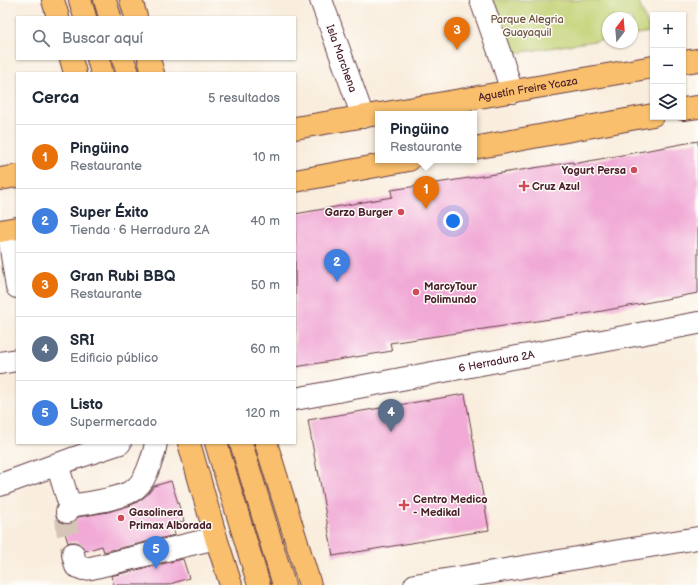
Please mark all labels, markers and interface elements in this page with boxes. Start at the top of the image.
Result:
north arrow [602,12,638,48]
map controls [650,12,686,120]
button: + [650,12,686,48]
park label: Parque Alegria Guayaquil [490,13,564,39]
search box [16,16,296,60]
pin: 3 [444,17,470,50]
street label: Isla Marchena [324,23,360,94]
icon: search [30,27,52,49]
text: Buscar aquí [62,29,143,48]
button: − [650,48,686,84]
street label: Agustín Freire Ycaza [477,74,579,103]
button: layers [650,84,686,120]
text: Cerca [32,88,79,108]
text: 5 resultados [208,90,280,106]
popup [375,111,477,163]
text: Pingüino [390,120,449,139]
text: Pingüino [70,139,129,158]
text: Restaurante [390,139,462,155]
text: 1 [42,149,48,165]
text: 10 m [253,149,280,165]
text: Restaurante [70,158,142,174]
place label: Yogurt Persa [562,164,626,177]
marker: Yogurt Persa [629,165,639,175]
pin: 1 [413,176,439,209]
place label: Cruz Azul [532,180,580,193]
marker: Cruz Azul [519,181,529,191]
text: Super Éxito [70,203,148,222]
place label: Garzo Burger [325,206,394,219]
marker: Garzo Burger [396,207,406,217]
your location [443,211,463,231]
text: 2 [41,213,49,229]
text: 40 m [250,213,280,229]
text: Tienda · 6 Herradura 2A [70,222,209,238]
pin: 2 [324,249,350,282]
text: Gran Rubi BBQ [70,267,175,286]
text: 3 [41,277,49,293]
text: 50 m [251,277,280,293]
place label: MarcyTour Polimundo [424,280,477,306]
text: Restaurante [70,286,142,302]
marker: MarcyTour Polimundo [411,287,421,297]
text: SRI [70,331,95,350]
text: 4 [41,341,49,357]
text: 60 m [250,341,280,357]
street label: 6 Herradura 2A [457,347,536,375]
text: Edificio público [70,350,158,366]
text: Listo [70,395,103,414]
pin: 4 [378,399,404,432]
text: 5 [41,405,49,421]
text: 120 m [245,405,280,421]
text: Supermercado [70,414,157,430]
place label: Centro Medico - Medikal [413,493,488,519]
marker: Centro Medico - Medikal [398,499,410,511]
place label: Gasolinera Primax Alborada [129,506,212,532]
marker: Gasolinera Primax Alborada [116,513,126,523]
pin: 5 [143,536,169,569]

